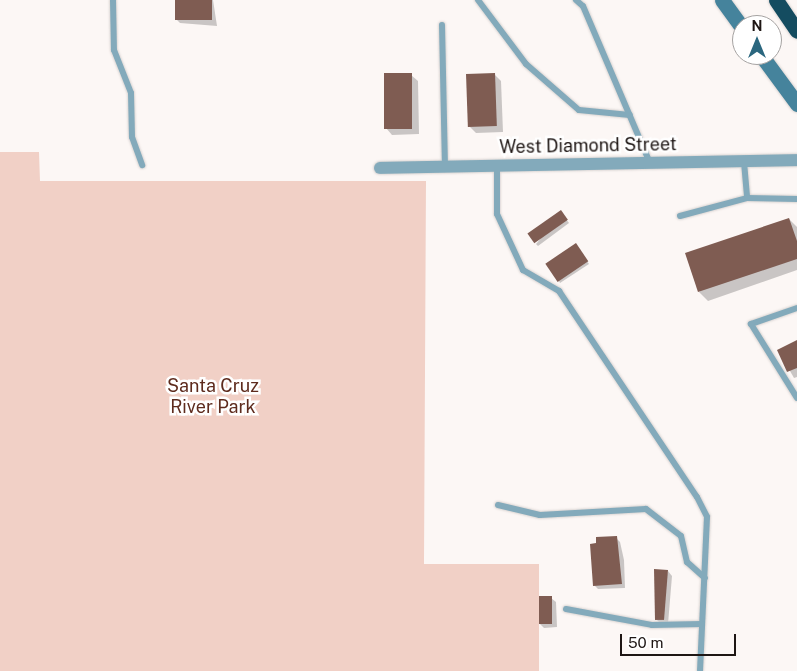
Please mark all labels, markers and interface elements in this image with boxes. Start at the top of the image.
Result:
north arrow [732,15,782,65]
text: N [752,18,762,34]
street label: West Diamond Street [499,134,677,158]
park label: Santa Cruz River Park [167,376,259,418]
scale bar [622,624,738,656]
text: 50 m [628,634,663,651]

